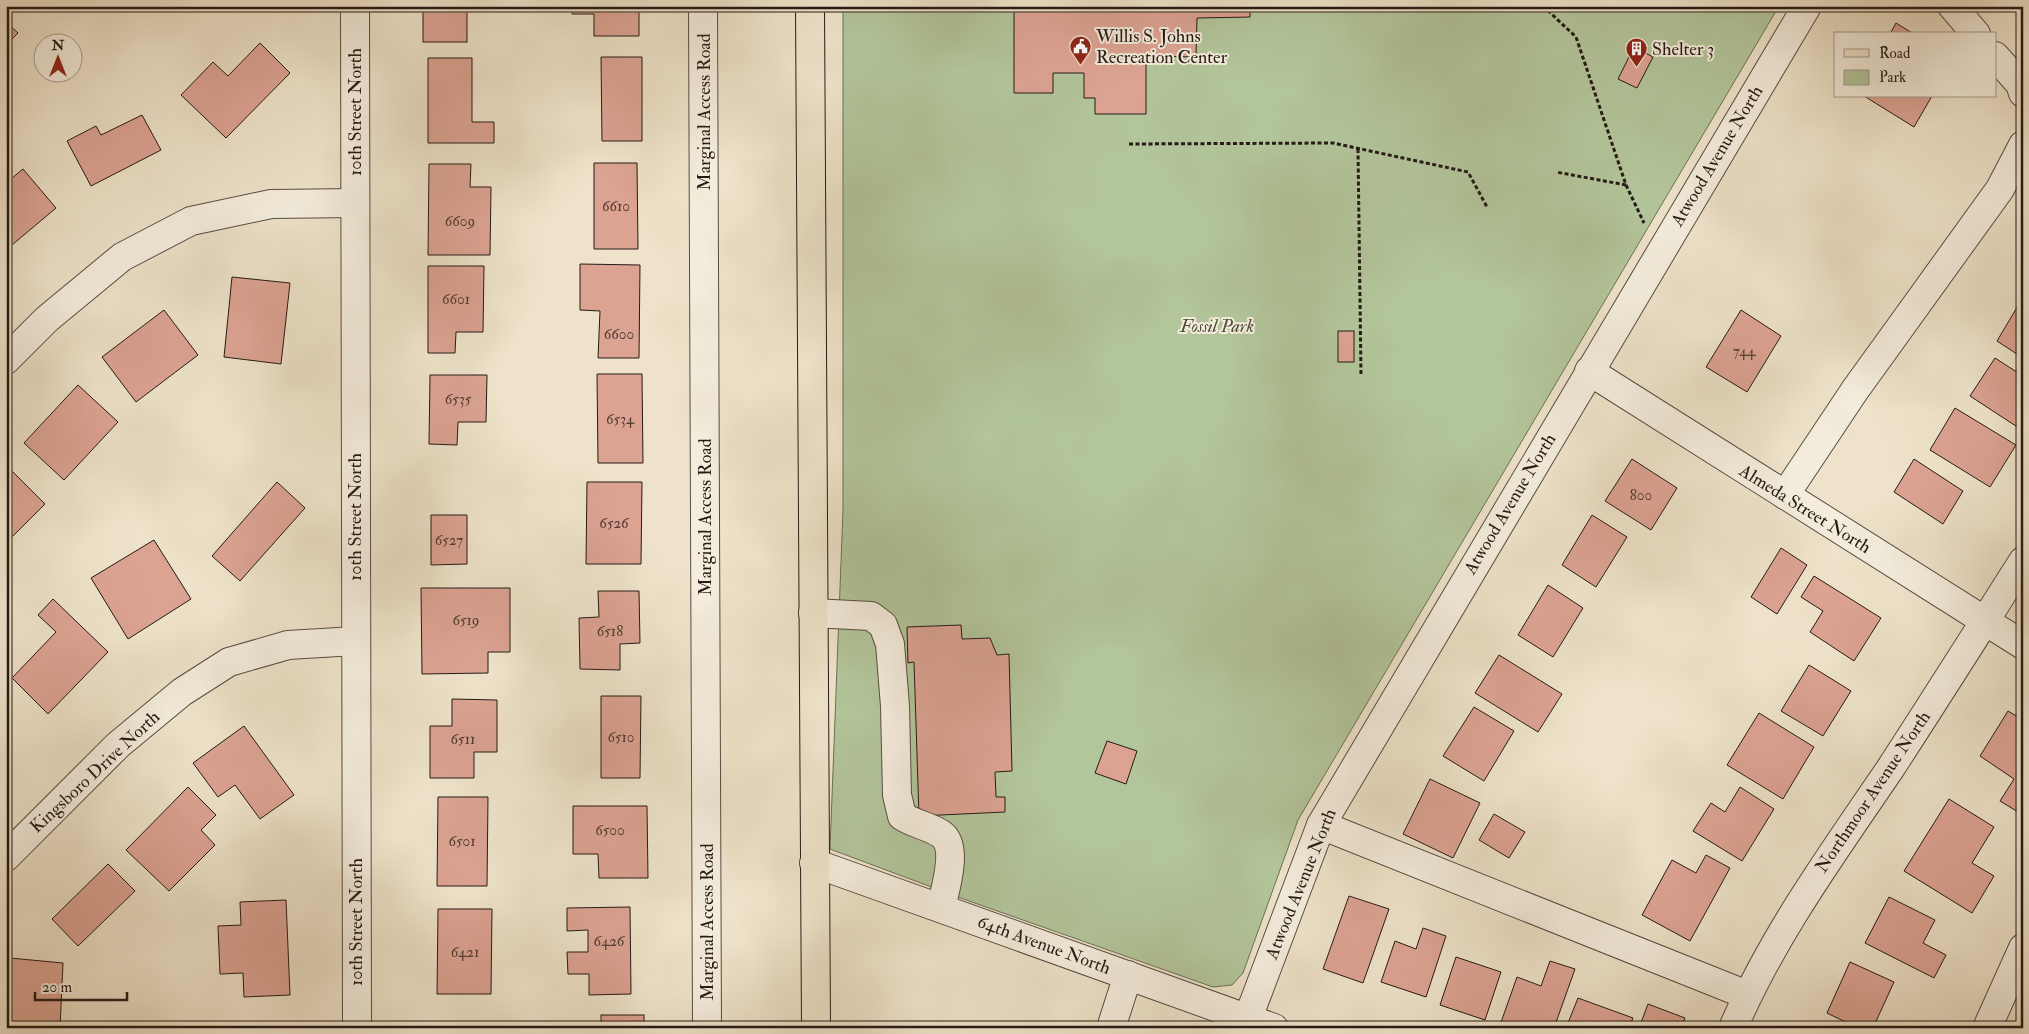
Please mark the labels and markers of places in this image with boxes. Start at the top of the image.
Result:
place label: Willis S. Johns Recreation Center [1095,25,1228,69]
public building icon: Willis S. Johns Recreation Center [1068,34,1092,65]
building icon: Shelter 3 [1624,37,1648,68]
place label: Shelter 3 [1652,38,1714,61]

